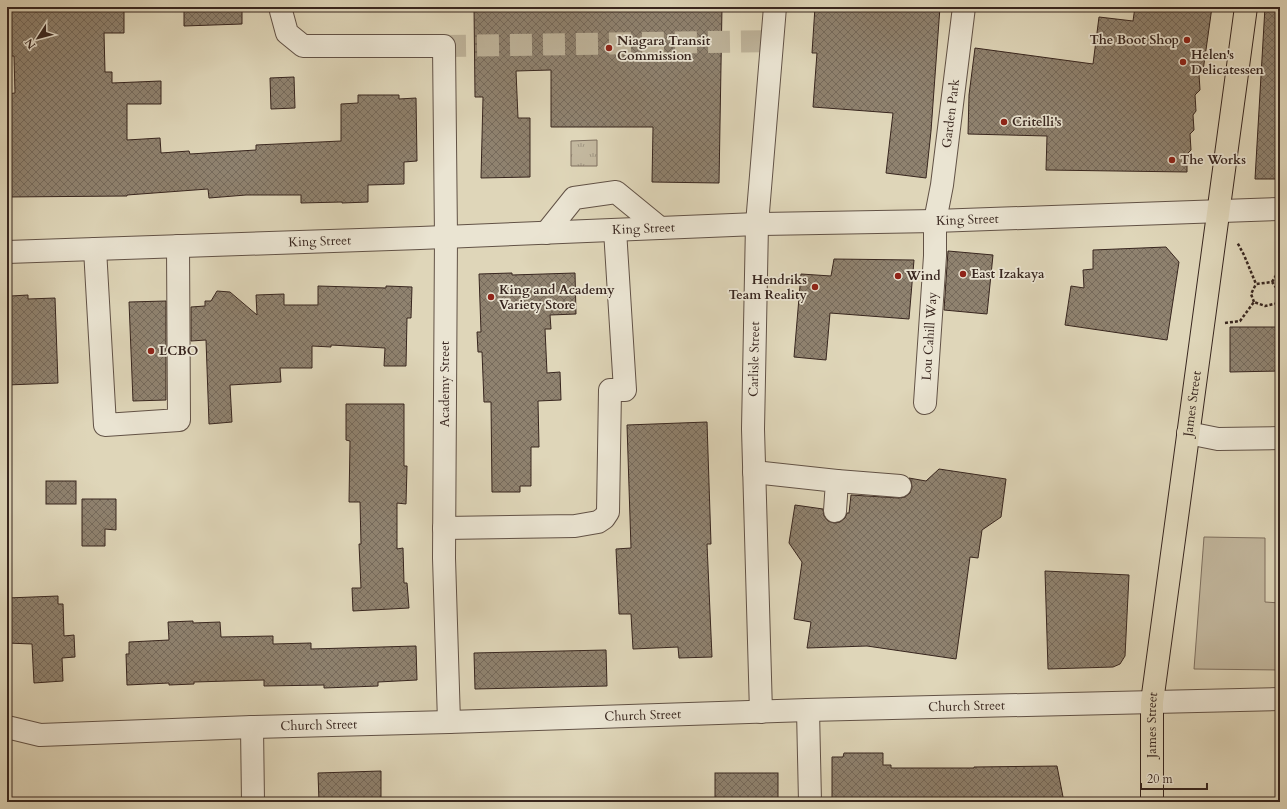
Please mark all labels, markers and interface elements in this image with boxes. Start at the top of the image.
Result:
north arrow [18,18,58,58]
place label: The Boot Shop [1089,31,1179,49]
place label: Niagara Transit Commission [617,32,711,65]
text: N [21,35,39,52]
marker: The Boot Shop [1182,35,1192,45]
marker: Niagara Transit Commission [604,43,614,53]
place label: Helen's Delicatessen [1191,46,1265,79]
marker: Helen's Delicatessen [1178,57,1188,67]
street label: Garden Park [938,78,964,149]
place label: Critelli's [1012,113,1062,131]
marker: Critelli's [999,117,1009,127]
place label: The Works [1180,151,1246,169]
marker: The Works [1167,155,1177,165]
street label: King Street [936,210,999,230]
street label: King Street [612,218,675,239]
street label: King Street [288,231,352,251]
place label: East Izakaya [971,265,1045,283]
place label: Wind [905,267,941,285]
marker: East Izakaya [958,269,968,279]
place label: Hendriks Team Reality [728,271,808,304]
marker: Wind [893,271,903,281]
place label: King and Academy Variety Store [499,281,615,314]
marker: Hendriks Team Reality [810,282,820,292]
street label: Lou Cahill Way [918,291,942,381]
marker: King and Academy Variety Store [486,292,496,302]
street label: Carlisle Street [745,321,764,397]
street label: Academy Street [436,341,454,427]
place label: LCBO [159,342,198,360]
marker: LCBO [146,346,156,356]
street label: James Street [1179,370,1206,440]
street label: James Street [1143,691,1162,760]
street label: Church Street [928,696,1005,716]
street label: Church Street [604,705,681,726]
street label: Church Street [280,715,358,735]
scale bar [1141,765,1207,791]
text: 20 m [1147,771,1174,787]

